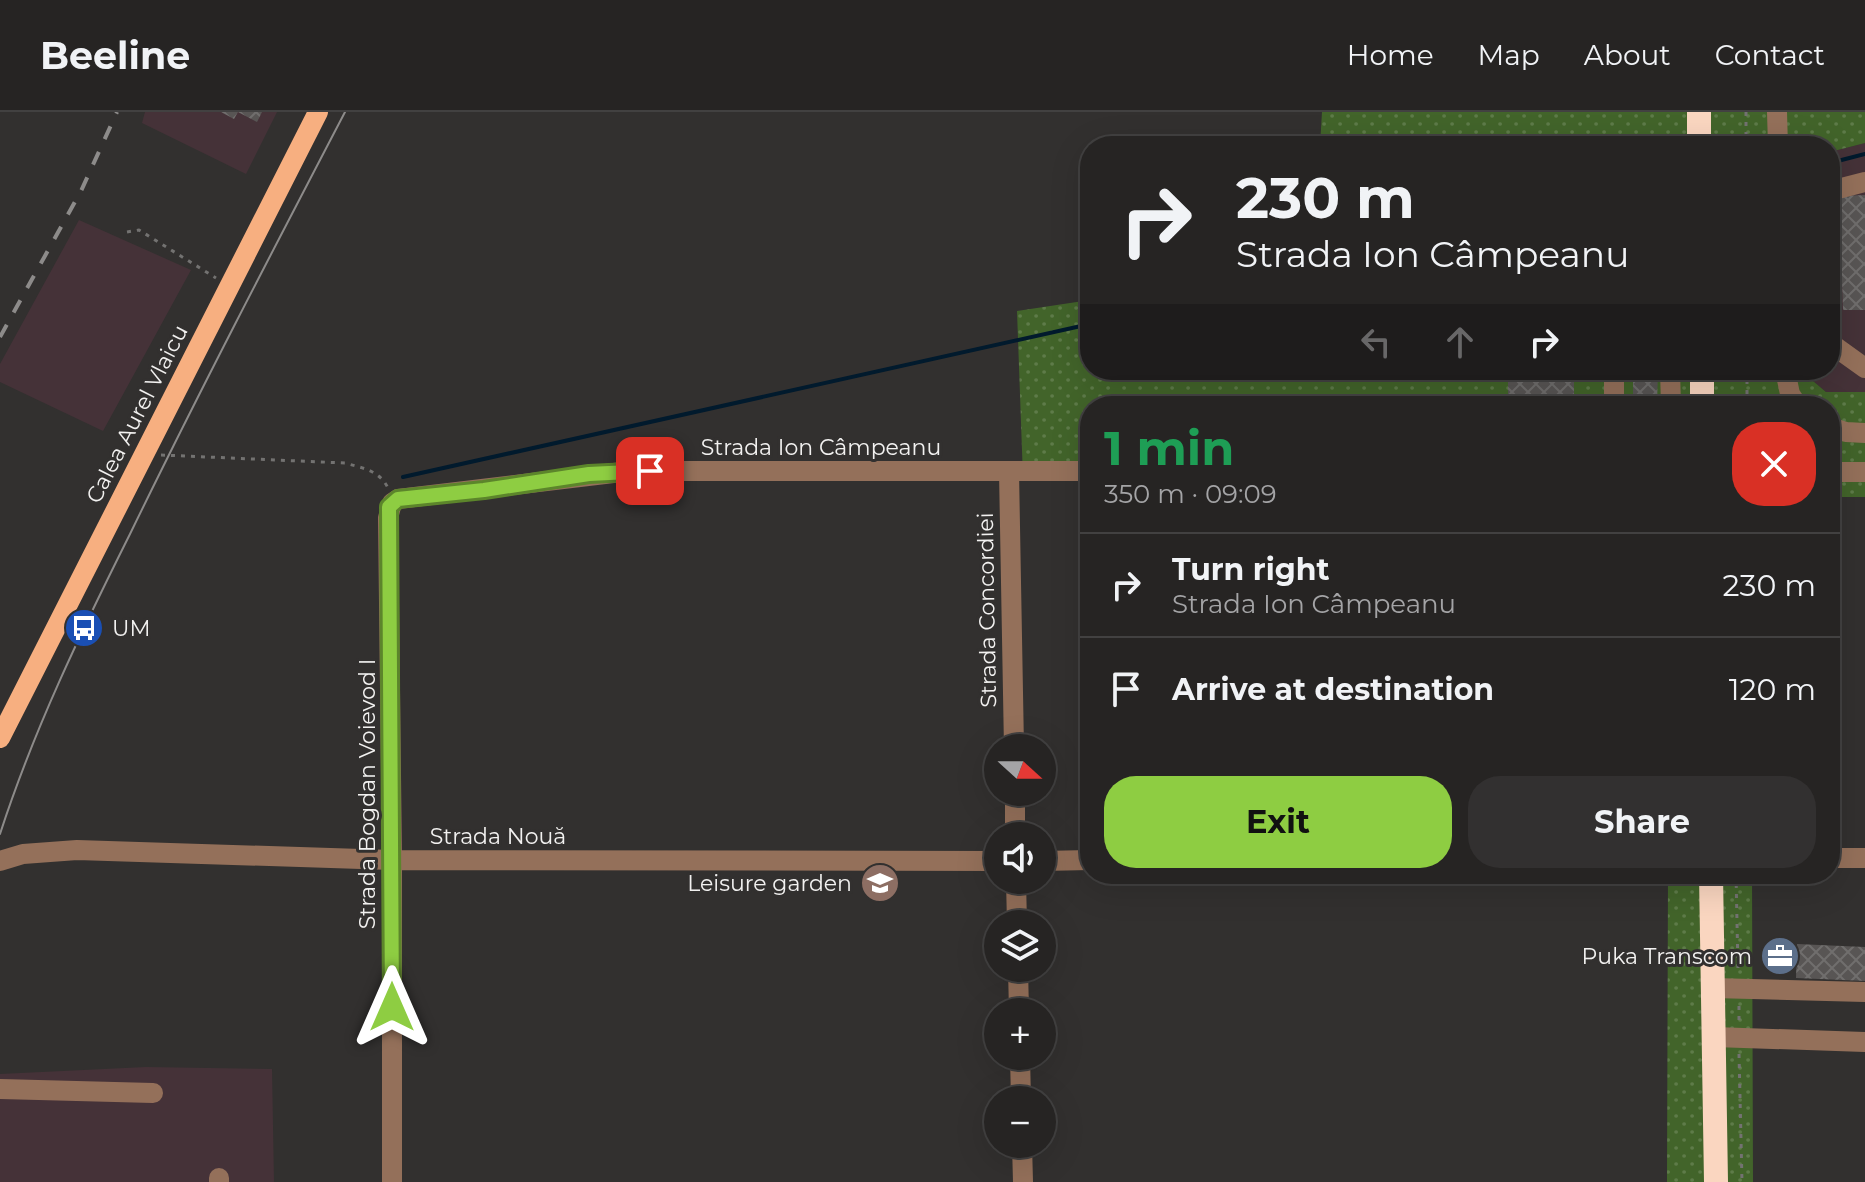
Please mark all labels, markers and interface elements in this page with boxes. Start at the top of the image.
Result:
text: Beeline [40,32,190,79]
text: Home [1347,38,1434,72]
text: Map [1478,38,1540,72]
text: About [1584,38,1671,72]
text: Contact [1715,38,1825,72]
text: 230 m [1236,164,1415,232]
icon: right [1104,168,1208,272]
text: Strada Ion Câmpeanu [1236,232,1629,276]
street label: Calea Aurel Vlaicu [80,320,194,508]
icon: left [1354,320,1398,364]
icon: ahead [1438,320,1482,364]
icon: right [1522,320,1566,364]
text: 1 min [1104,419,1234,477]
button: close [1732,422,1816,506]
street label: Strada Ion Câmpeanu [701,434,941,461]
pin [616,437,684,505]
icon: arrive [628,449,672,493]
text: 350 m · 09:09 [1104,478,1277,510]
street label: Strada Concordiei [972,512,1002,708]
text: Turn right [1172,551,1329,588]
icon: right [1104,563,1148,607]
text: 230 m [1722,567,1816,604]
text: Strada Ion Câmpeanu [1172,588,1456,620]
bus stop icon: UM [63,607,105,649]
place label: UM [112,615,150,642]
street label: Strada Bogdan Voievod I [354,659,381,929]
icon: arrive [1104,667,1148,711]
text: Arrive at destination [1172,671,1494,708]
text: 120 m [1729,671,1816,708]
north arrow [984,734,1056,806]
map controls [984,734,1056,1158]
button: Exit [1104,776,1452,868]
button: Share [1468,776,1816,868]
button: sound [984,822,1056,894]
street label: Strada Nouă [430,823,566,850]
school or university icon: Leisure garden [859,862,901,904]
place label: Leisure garden [687,870,852,897]
button: layers [984,910,1056,982]
office icon: Puka Transcom [1759,935,1801,977]
place label: Puka Transcom [1582,943,1752,970]
position arrow [350,965,434,1049]
button: + [984,998,1056,1070]
button: − [984,1086,1056,1158]

